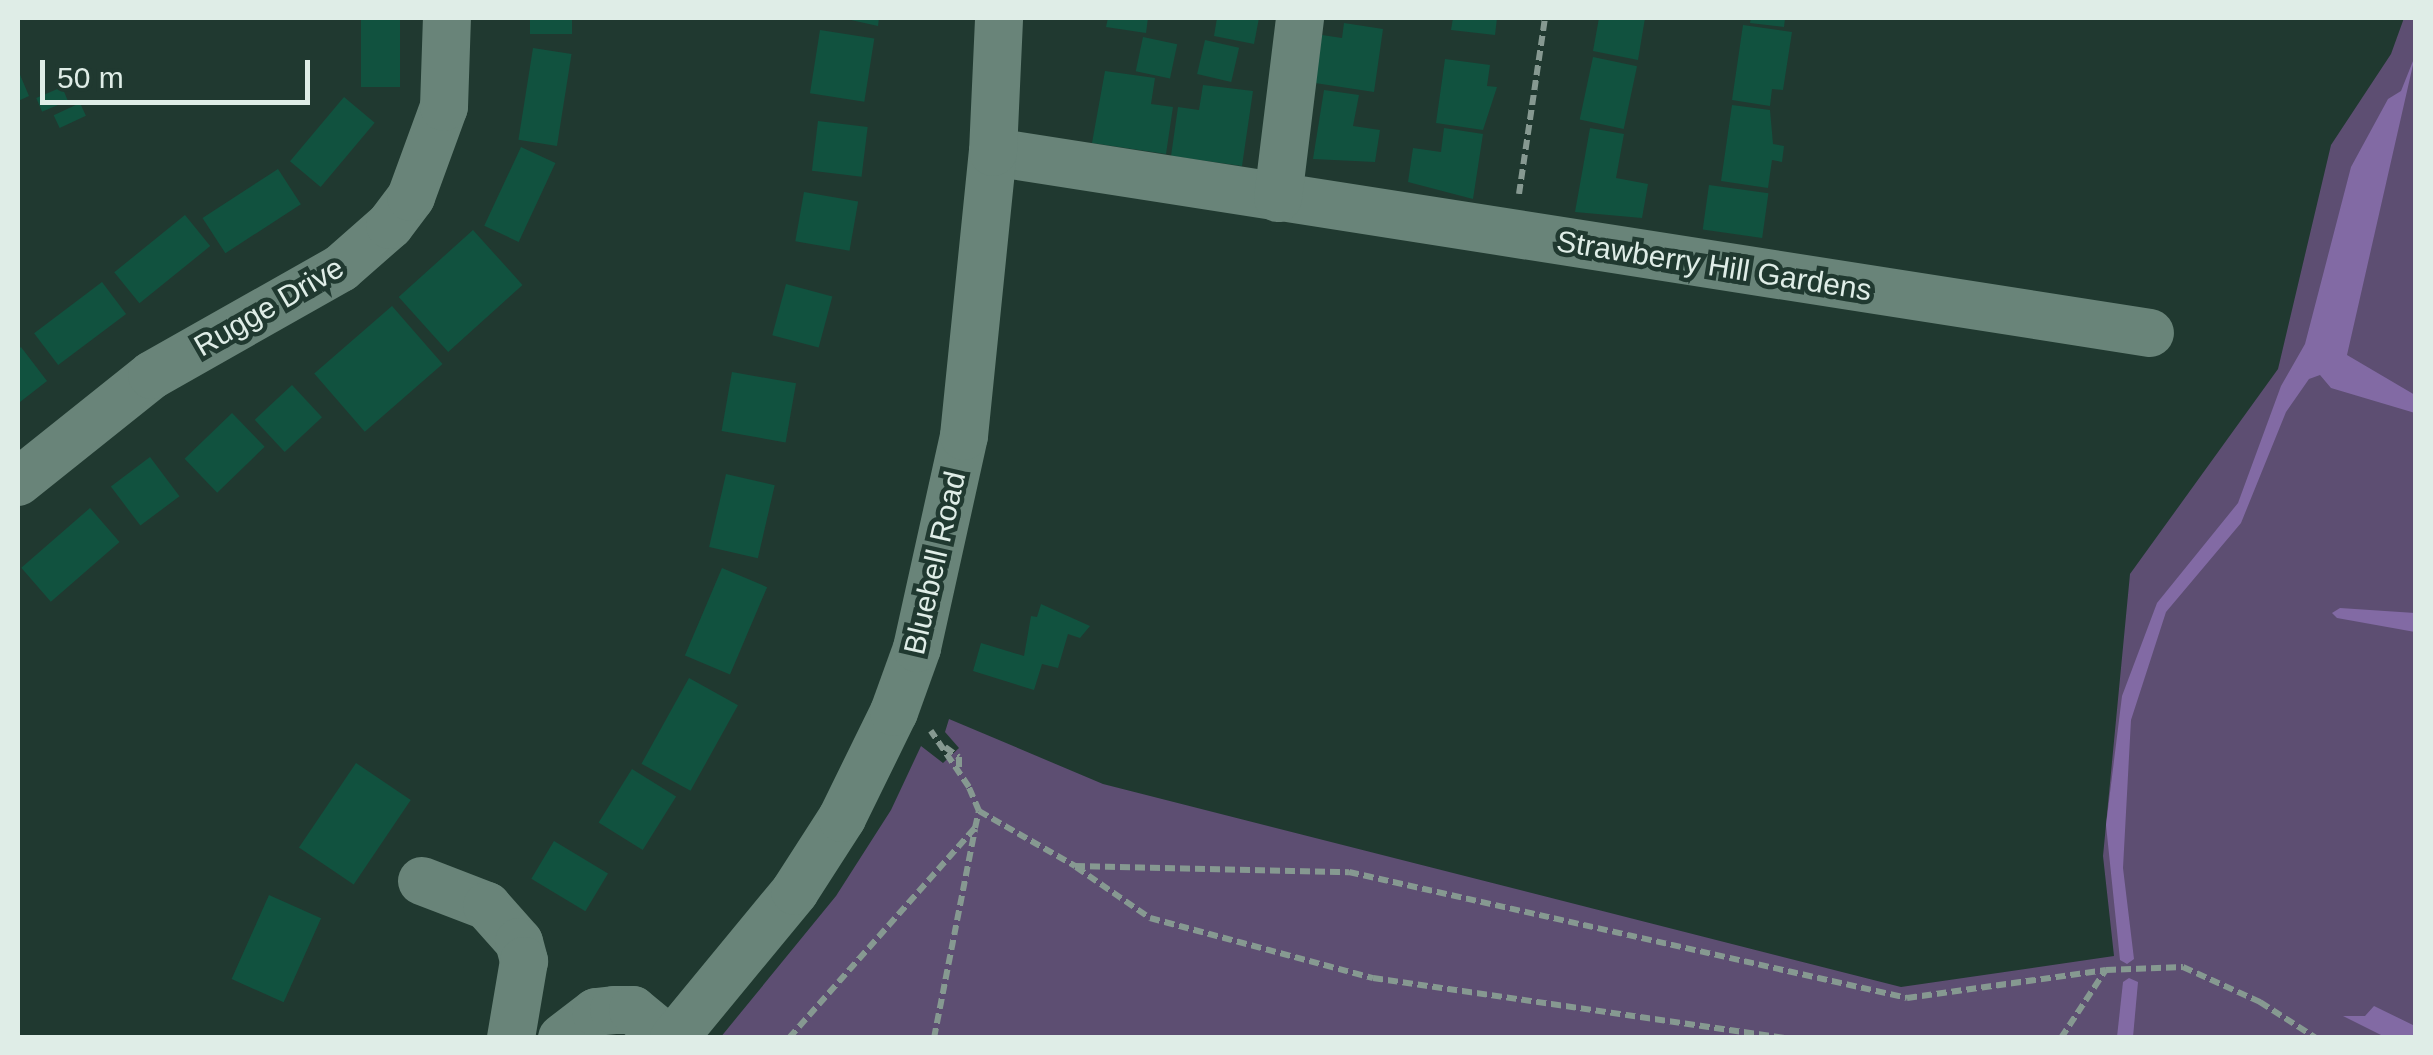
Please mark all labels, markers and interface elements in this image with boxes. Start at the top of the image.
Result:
scale bar [45,40,315,102]
text: 50 m [57,61,124,94]
street label: Strawberry Hill Gardens [1554,223,1874,309]
street label: Rugge Drive [188,250,350,364]
street label: Bluebell Road [896,468,974,658]

